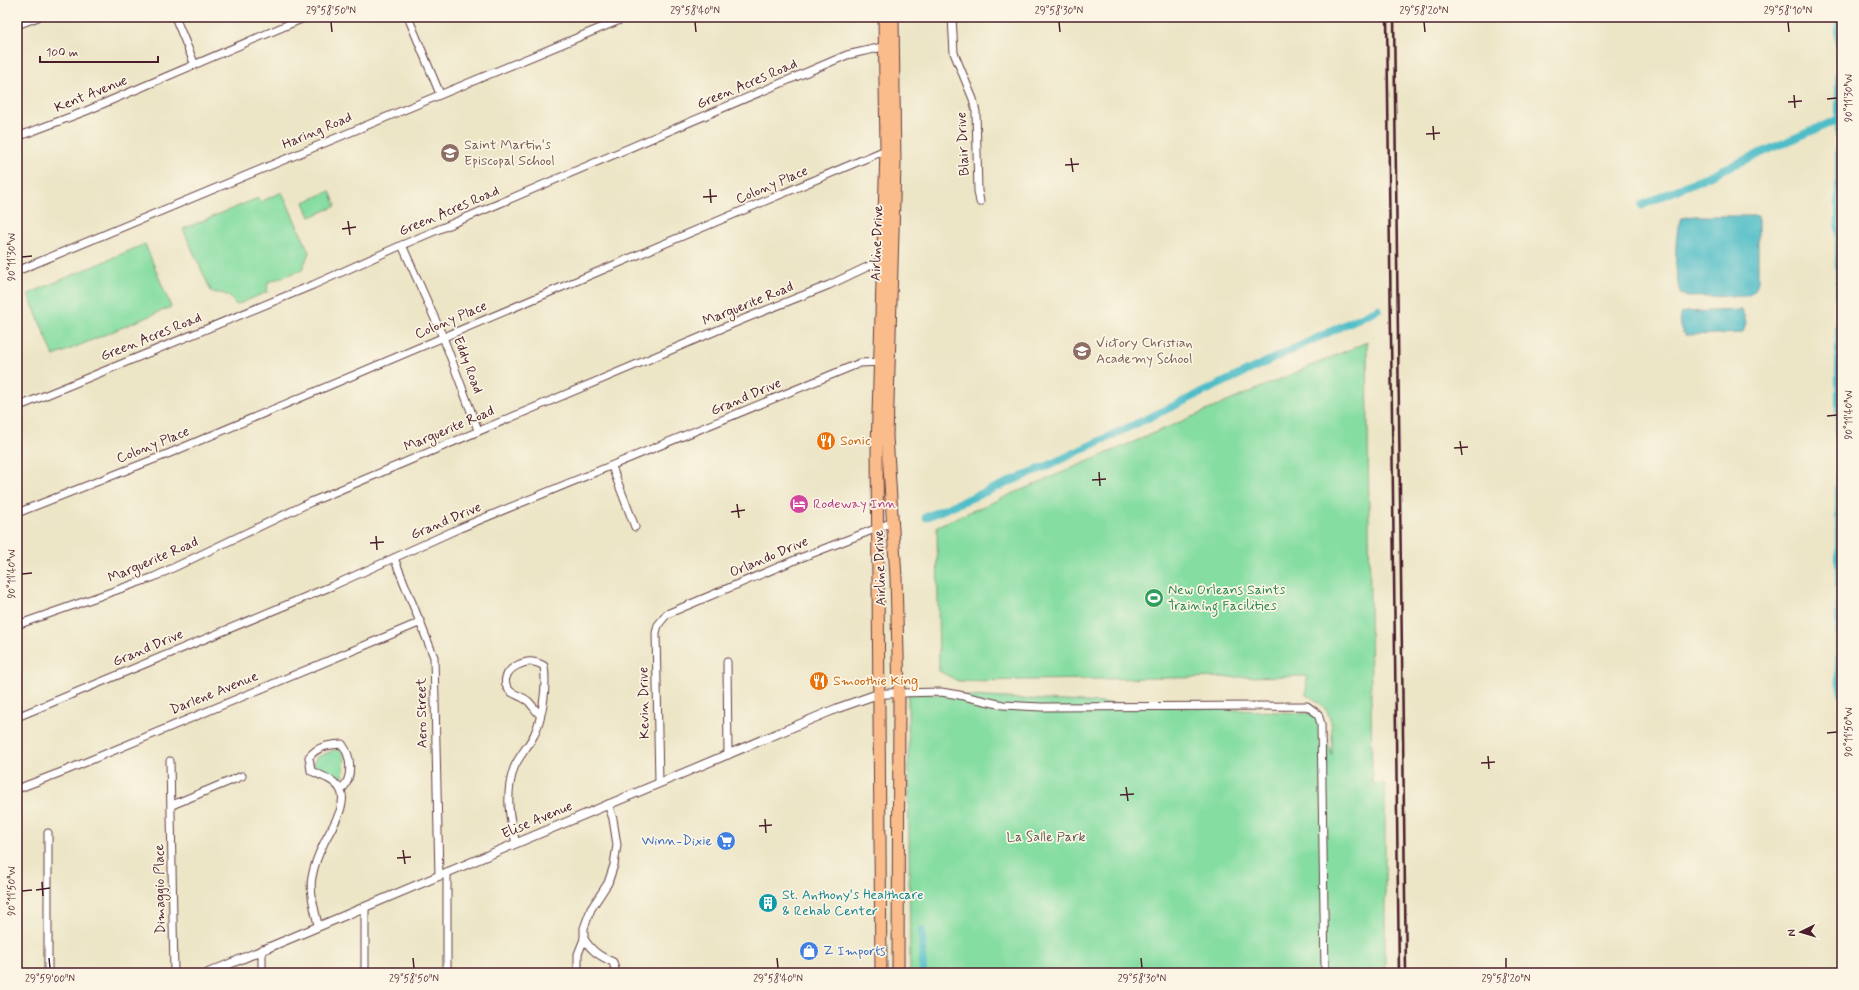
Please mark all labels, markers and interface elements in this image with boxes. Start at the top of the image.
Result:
text: 29°58'50"N [306,4,356,18]
text: 29°58'40"N [670,4,720,18]
text: 29°58'30"N [1035,4,1084,18]
text: 29°58'20"N [1400,4,1449,18]
text: 29°58'10"N [1764,4,1812,18]
scale bar [40,38,158,64]
text: 100 m [46,45,78,61]
street label: Green Acres Road [694,55,800,113]
street label: Kent Avenue [52,71,130,117]
text: 90°11'30"W [1842,74,1856,122]
street label: Haring Road [279,108,355,154]
street label: Blair Drive [952,111,974,177]
place label: Saint Martin's Episcopal School [464,136,555,170]
school or university icon: Saint Martin's Episcopal School [439,142,461,164]
street label: Colony Place [733,162,811,208]
street label: Green Acres Road [396,182,502,240]
street label: Airline Drive [867,204,887,281]
text: 90°11'30"W [5,233,19,281]
street label: Marguerite Road [700,278,796,331]
street label: Colony Place [412,297,490,343]
street label: Green Acres Road [98,309,204,365]
street label: Eddy Road [449,334,487,396]
place label: Victory Christian Academy School [1096,334,1193,368]
school or university icon: Victory Christian Academy School [1071,340,1093,362]
street label: Grand Drive [708,374,784,420]
text: 90°11'40"W [1842,390,1856,440]
street label: Marguerite Road [401,402,497,457]
street label: Colony Place [114,422,192,468]
restaurant icon: Sonic [815,430,837,452]
place label: Sonic [840,432,871,450]
hotel icon: Rodeway Inn [788,493,810,515]
place label: Rodeway Inn [813,495,896,513]
street label: Grand Drive [408,498,484,544]
street label: Airline Drive [870,529,890,606]
street label: Orlando Drive [727,532,811,582]
street label: Marguerite Road [105,533,201,588]
text: 90°11'40"W [5,549,19,599]
place label: New Orleans Saints Training Facilities [1168,581,1285,617]
sports icon: New Orleans Saints Training Facilities [1143,587,1165,609]
street label: Grand Drive [110,625,186,671]
street label: Darlene Avenue [167,667,261,719]
street label: Kevin Drive [634,667,654,739]
restaurant icon: Smoothie King [808,670,830,692]
place label: Smoothie King [833,672,918,691]
street label: Aero Street [412,677,432,748]
text: 90°11'50"W [1842,707,1856,757]
street label: Elise Avenue [499,797,575,843]
park label: La Salle Park [1006,828,1086,846]
supermarket icon: Winn-Dixie [715,830,737,852]
place label: Winn-Dixie [642,832,712,850]
street label: Dimaggio Place [150,843,171,934]
text: 90°11'50"W [5,866,19,916]
place label: St. Anthony's Healthcare & Rehab Center [782,886,924,920]
building icon: St. Anthony's Healthcare & Rehab Center [757,892,779,914]
north arrow [1781,912,1821,952]
text: N [1785,929,1799,937]
shop icon: Z Imports [798,940,820,962]
place label: Z Imports [823,942,886,960]
text: 29°59'00"N [25,972,75,986]
text: 29°58'50"N [389,972,439,986]
text: 29°58'40"N [753,972,803,986]
text: 29°58'30"N [1118,972,1167,986]
text: 29°58'20"N [1482,972,1531,986]

